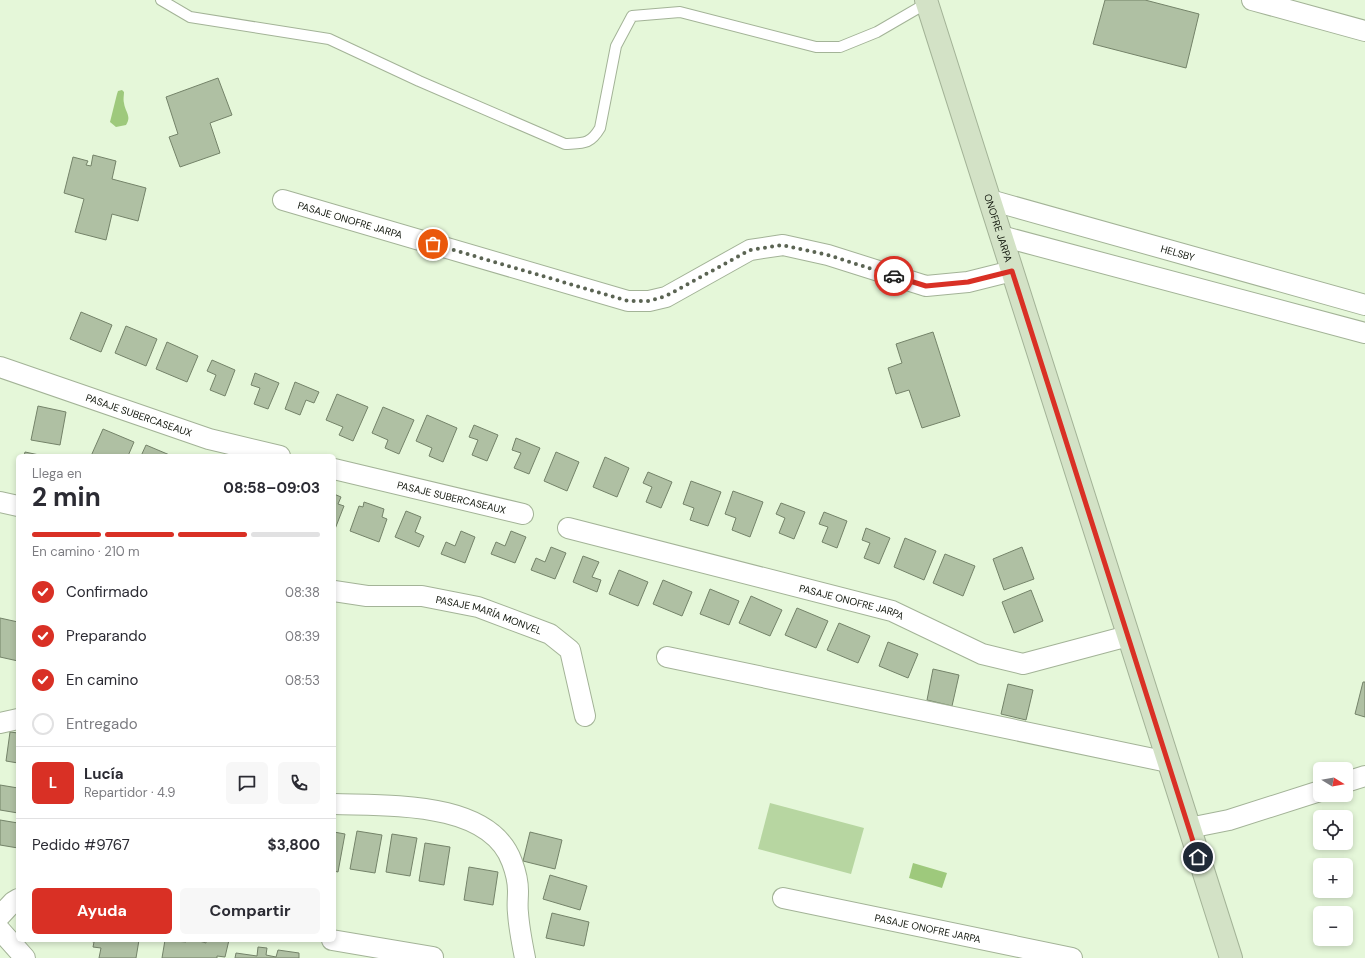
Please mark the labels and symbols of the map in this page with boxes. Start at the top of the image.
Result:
street label: ONOFRE JARPA [982,192,1016,264]
street label: PASAJE ONOFRE JARPA [296,198,404,241]
pin [416,227,450,261]
street label: HELSBY [1159,242,1196,264]
courier [874,256,914,296]
street label: PASAJE SUBERCASEAUX [84,391,194,439]
street label: PASAJE SUBERCASEAUX [396,478,507,516]
street label: PASAJE ONOFRE JARPA [798,581,907,622]
street label: PASAJE MARÍA MONVEL [435,592,544,637]
north arrow [1313,762,1353,802]
pin [1181,840,1215,874]
street label: PASAJE ONOFRE JARPA [874,911,983,946]

